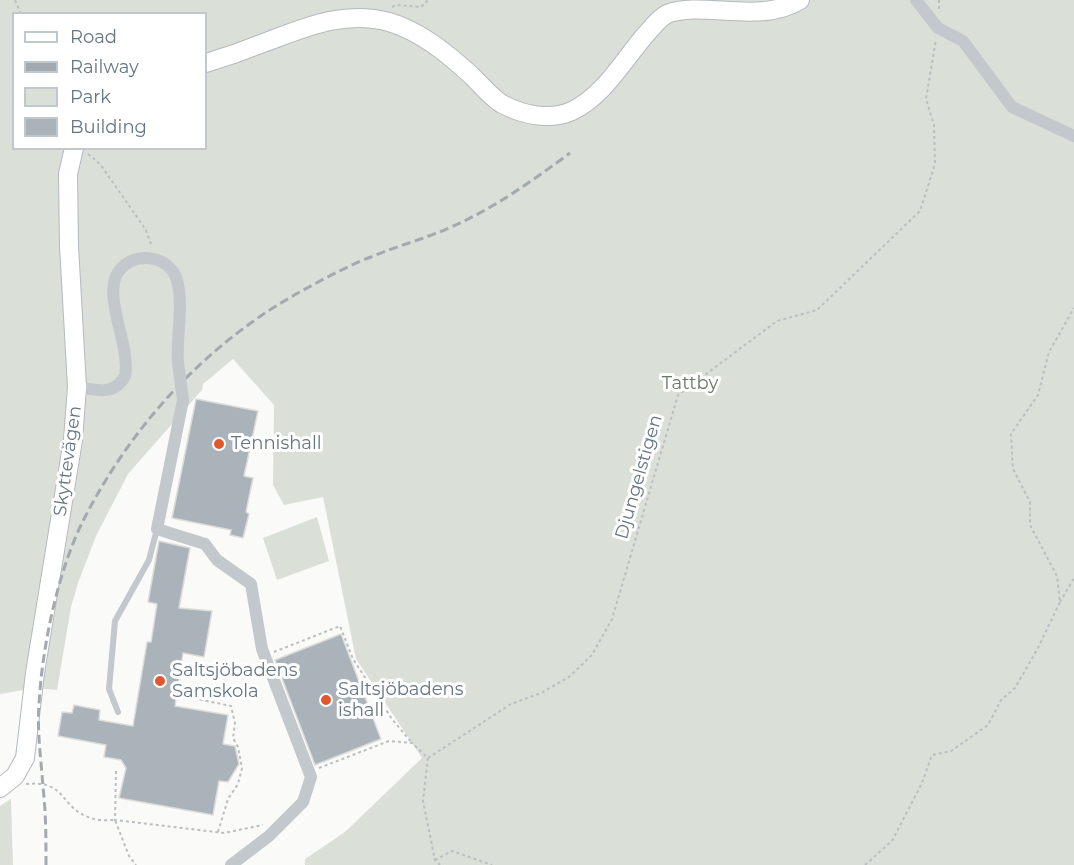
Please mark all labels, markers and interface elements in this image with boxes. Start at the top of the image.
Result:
legend [12,12,207,150]
text: Road [70,26,117,48]
text: Railway [70,56,139,78]
text: Park [70,86,111,108]
text: Building [70,116,147,138]
park label: Tattby [662,373,718,395]
street label: Skyttevägen [50,404,86,518]
street label: Djungelstigen [611,412,667,542]
place label: Tennishall [231,433,322,455]
marker: Tennishall [212,437,226,451]
place label: Saltsjöbadens Samskola [172,660,297,702]
marker: Saltsjöbadens Samskola [153,674,167,688]
place label: Saltsjöbadens ishall [338,679,463,722]
marker: Saltsjöbadens ishall [319,693,333,707]

